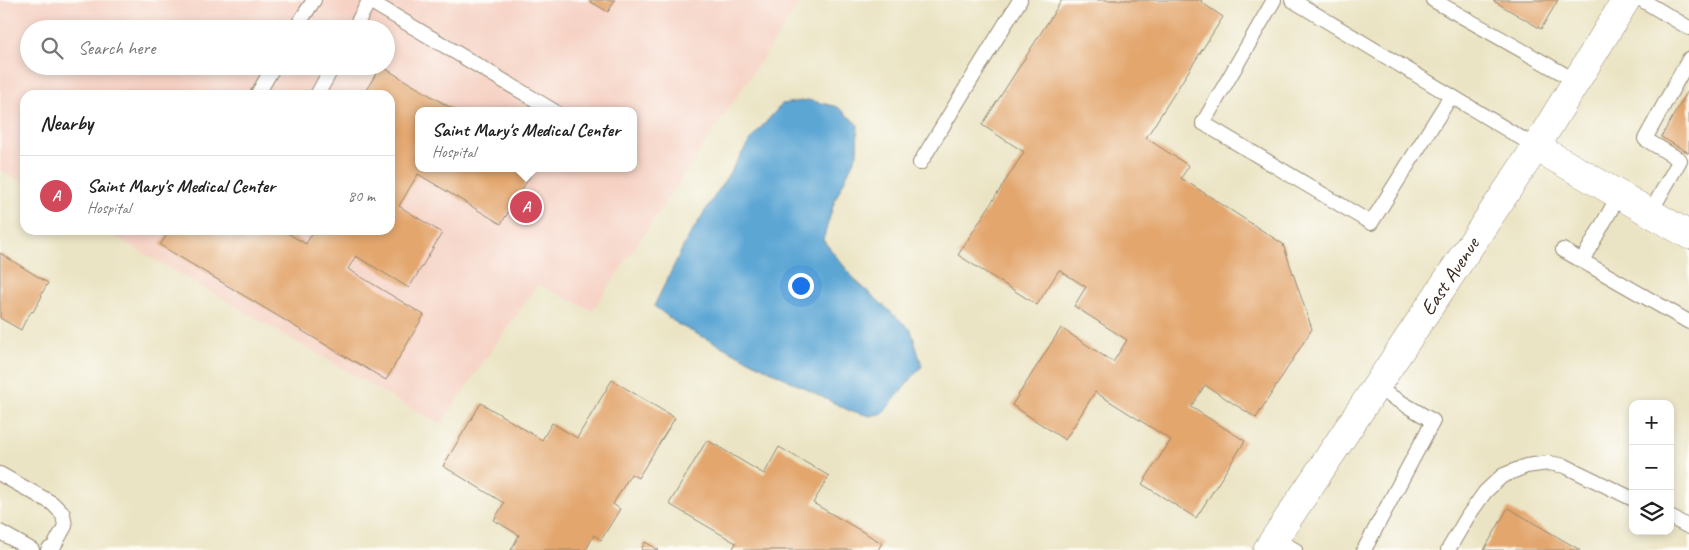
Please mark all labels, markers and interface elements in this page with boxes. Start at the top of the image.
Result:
search box [20,20,395,75]
icon: search [38,34,66,62]
text: Search here [78,36,155,60]
popup [415,107,637,172]
text: Nearby [40,110,93,136]
text: Saint Mary's Medical Center [432,118,620,142]
text: Hospital [432,142,476,162]
text: Saint Mary's Medical Center [87,174,275,198]
text: A [52,186,60,206]
text: 80 m [348,186,375,206]
pin: A [510,188,542,226]
text: Hospital [87,198,131,218]
street label: East Avenue [1414,231,1486,320]
your location [788,273,814,299]
map controls [1629,400,1674,535]
button: + [1629,400,1674,445]
button: − [1629,445,1674,490]
button: layers [1629,490,1674,535]

